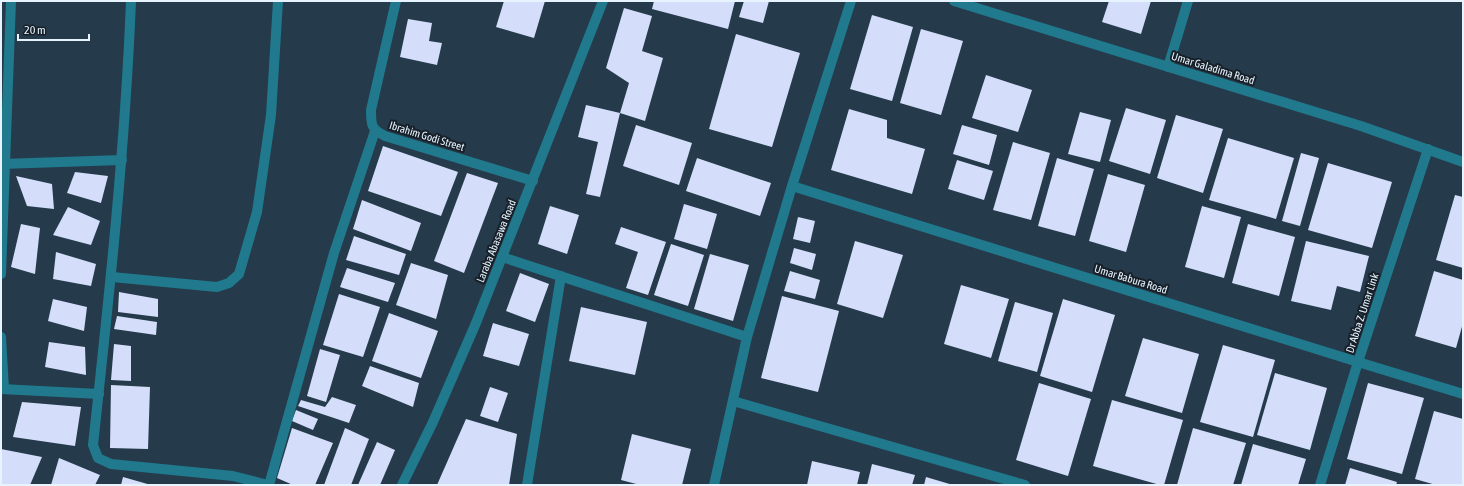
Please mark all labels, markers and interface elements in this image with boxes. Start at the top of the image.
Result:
scale bar [18,16,89,42]
text: 20 m [24,23,46,37]
street label: Umar Galadima Road [1170,50,1256,86]
street label: Ibrahim Godi Street [388,119,466,153]
street label: Laraba Abasawa Road [474,198,518,284]
street label: Umar Babura Road [1093,262,1169,296]
street label: Dr Abba Z. Umar Link [1343,272,1381,354]

